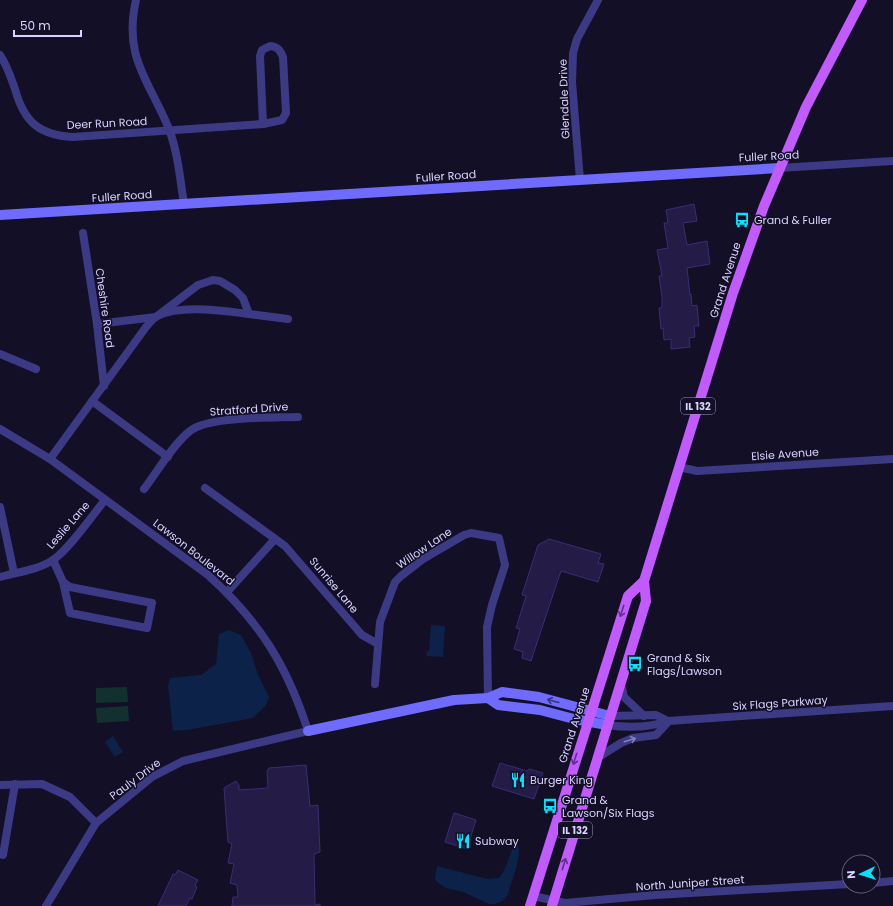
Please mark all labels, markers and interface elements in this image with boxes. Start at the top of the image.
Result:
scale bar [14,12,81,38]
text: 50 m [20,17,51,34]
street label: Glendale Drive [555,59,573,139]
street label: Deer Run Road [66,113,148,133]
street label: Fuller Road [738,146,800,166]
street label: Fuller Road [415,166,477,186]
street label: Fuller Road [91,186,153,206]
bus stop icon: Grand & Fuller [733,211,751,229]
place label: Grand & Fuller [754,212,832,228]
street label: Grand Avenue [705,240,745,320]
street label: Cheshire Road [91,267,119,349]
street label: Stratford Drive [209,398,289,420]
road number: IL 132 [681,398,715,414]
street label: Elsie Avenue [751,444,820,464]
street label: Leslie Lane [43,498,93,552]
street label: Lawson Boulevard [150,515,238,589]
street label: Willow Lane [393,523,455,573]
street label: Sunrise Lane [306,553,362,617]
one-way arrow [618,605,625,618]
place label: Grand & Six Flags/Lawson [647,650,722,679]
bus stop icon: Grand & Six Flags/Lawson [626,655,644,673]
street label: Grand Avenue [554,685,594,765]
street label: Six Flags Parkway [732,692,829,714]
one-way arrow [547,697,560,704]
one-way arrow [624,736,637,743]
one-way arrow [571,752,578,765]
street label: Pauly Drive [106,754,164,804]
restaurant icon: Burger King [509,771,527,789]
place label: Burger King [530,772,593,788]
place label: Grand & Lawson/Six Flags [562,792,655,821]
bus stop icon: Grand & Lawson/Six Flags [541,797,559,815]
road number: IL 132 [558,822,592,838]
restaurant icon: Subway [454,832,472,850]
place label: Subway [475,833,519,849]
north arrow [841,854,881,894]
one-way arrow [561,858,568,871]
text: N [843,870,859,879]
street label: North Juniper Street [635,871,745,895]

